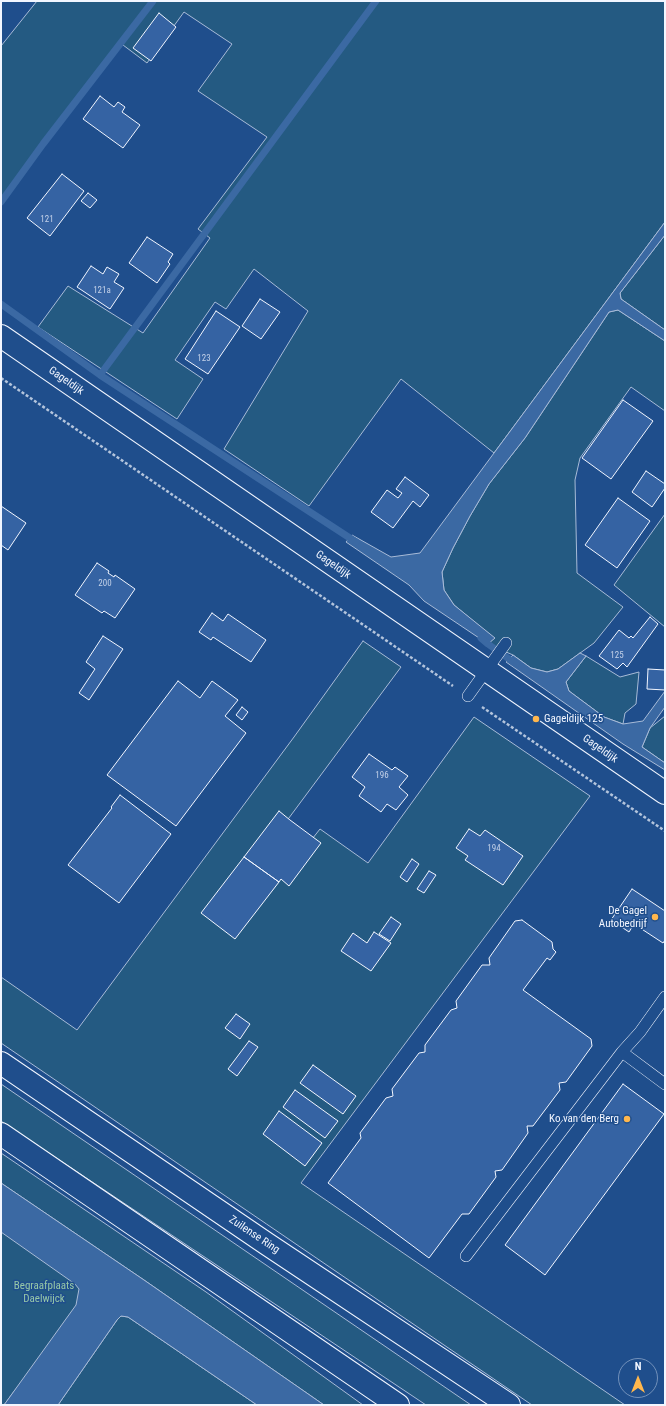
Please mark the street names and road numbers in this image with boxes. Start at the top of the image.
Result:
street label: Gageldijk [46,364,86,398]
street label: Gageldijk [313,548,353,582]
street label: Gageldijk [580,732,620,766]
street label: Zuilense Ring [226,1213,282,1257]

